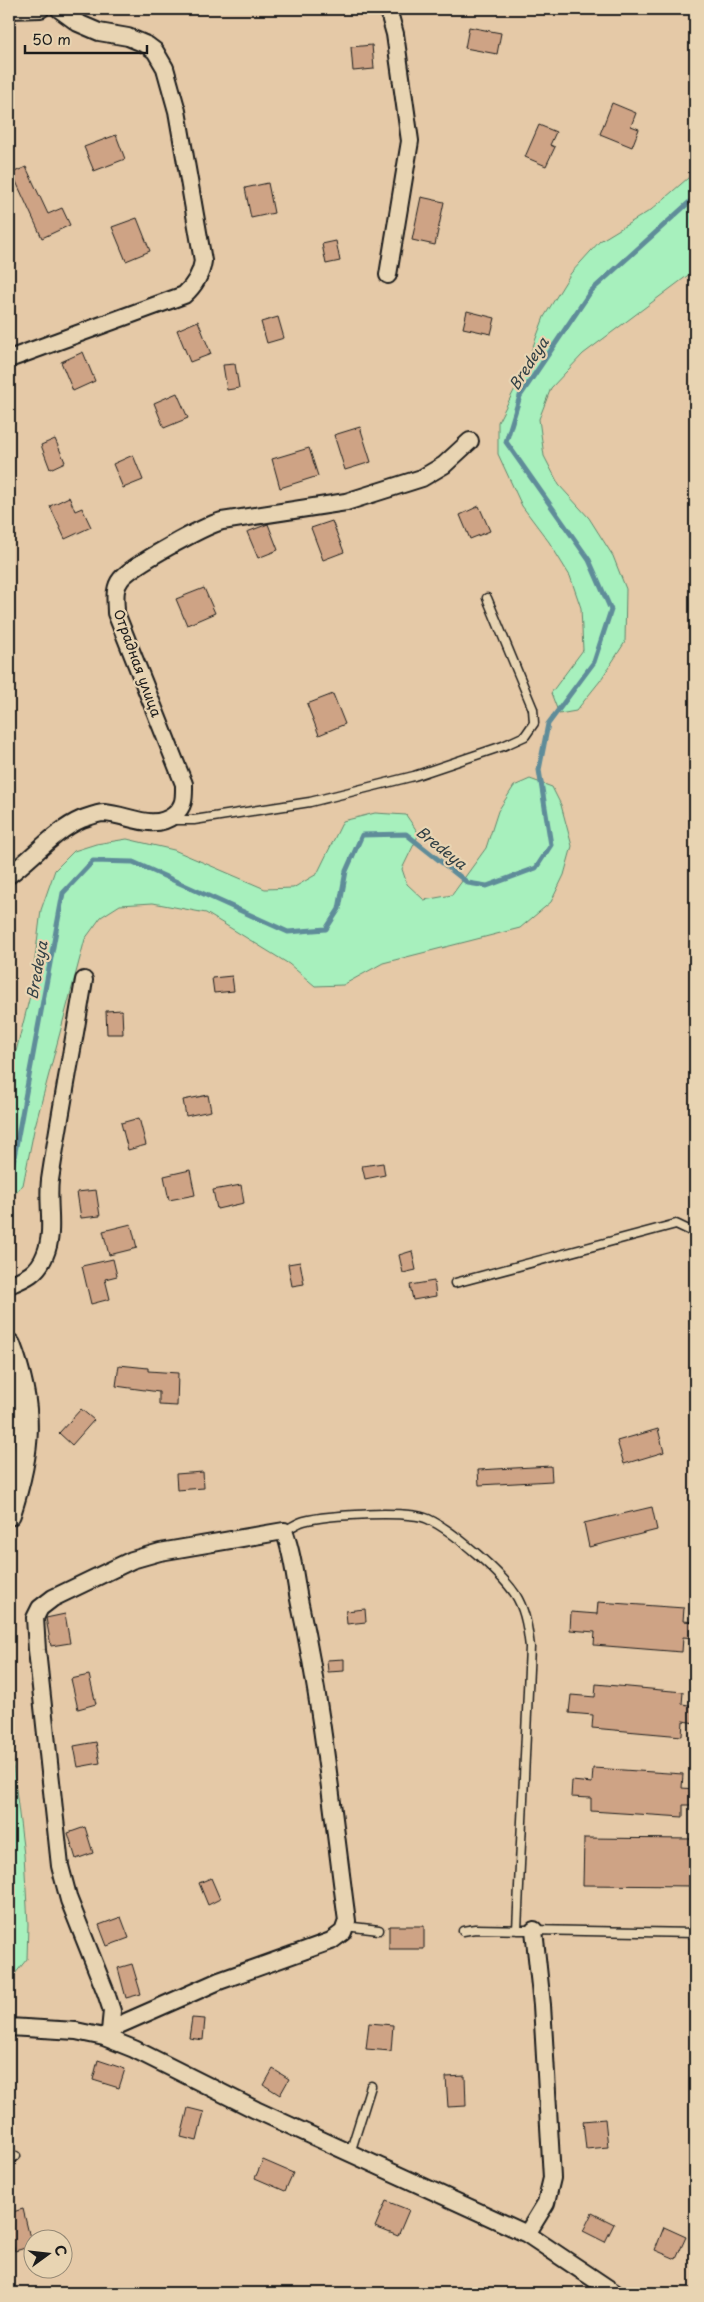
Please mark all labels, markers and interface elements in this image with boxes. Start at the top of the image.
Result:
scale bar [25,22,148,54]
text: 50 m [32,27,71,50]
water label: Bredeya [502,332,554,394]
street label: Отрадная улица [109,606,167,720]
water label: Bredeya [412,820,473,875]
water label: Bredeya [20,938,53,1001]
north arrow [22,2230,72,2280]
text: С [50,2243,73,2258]

